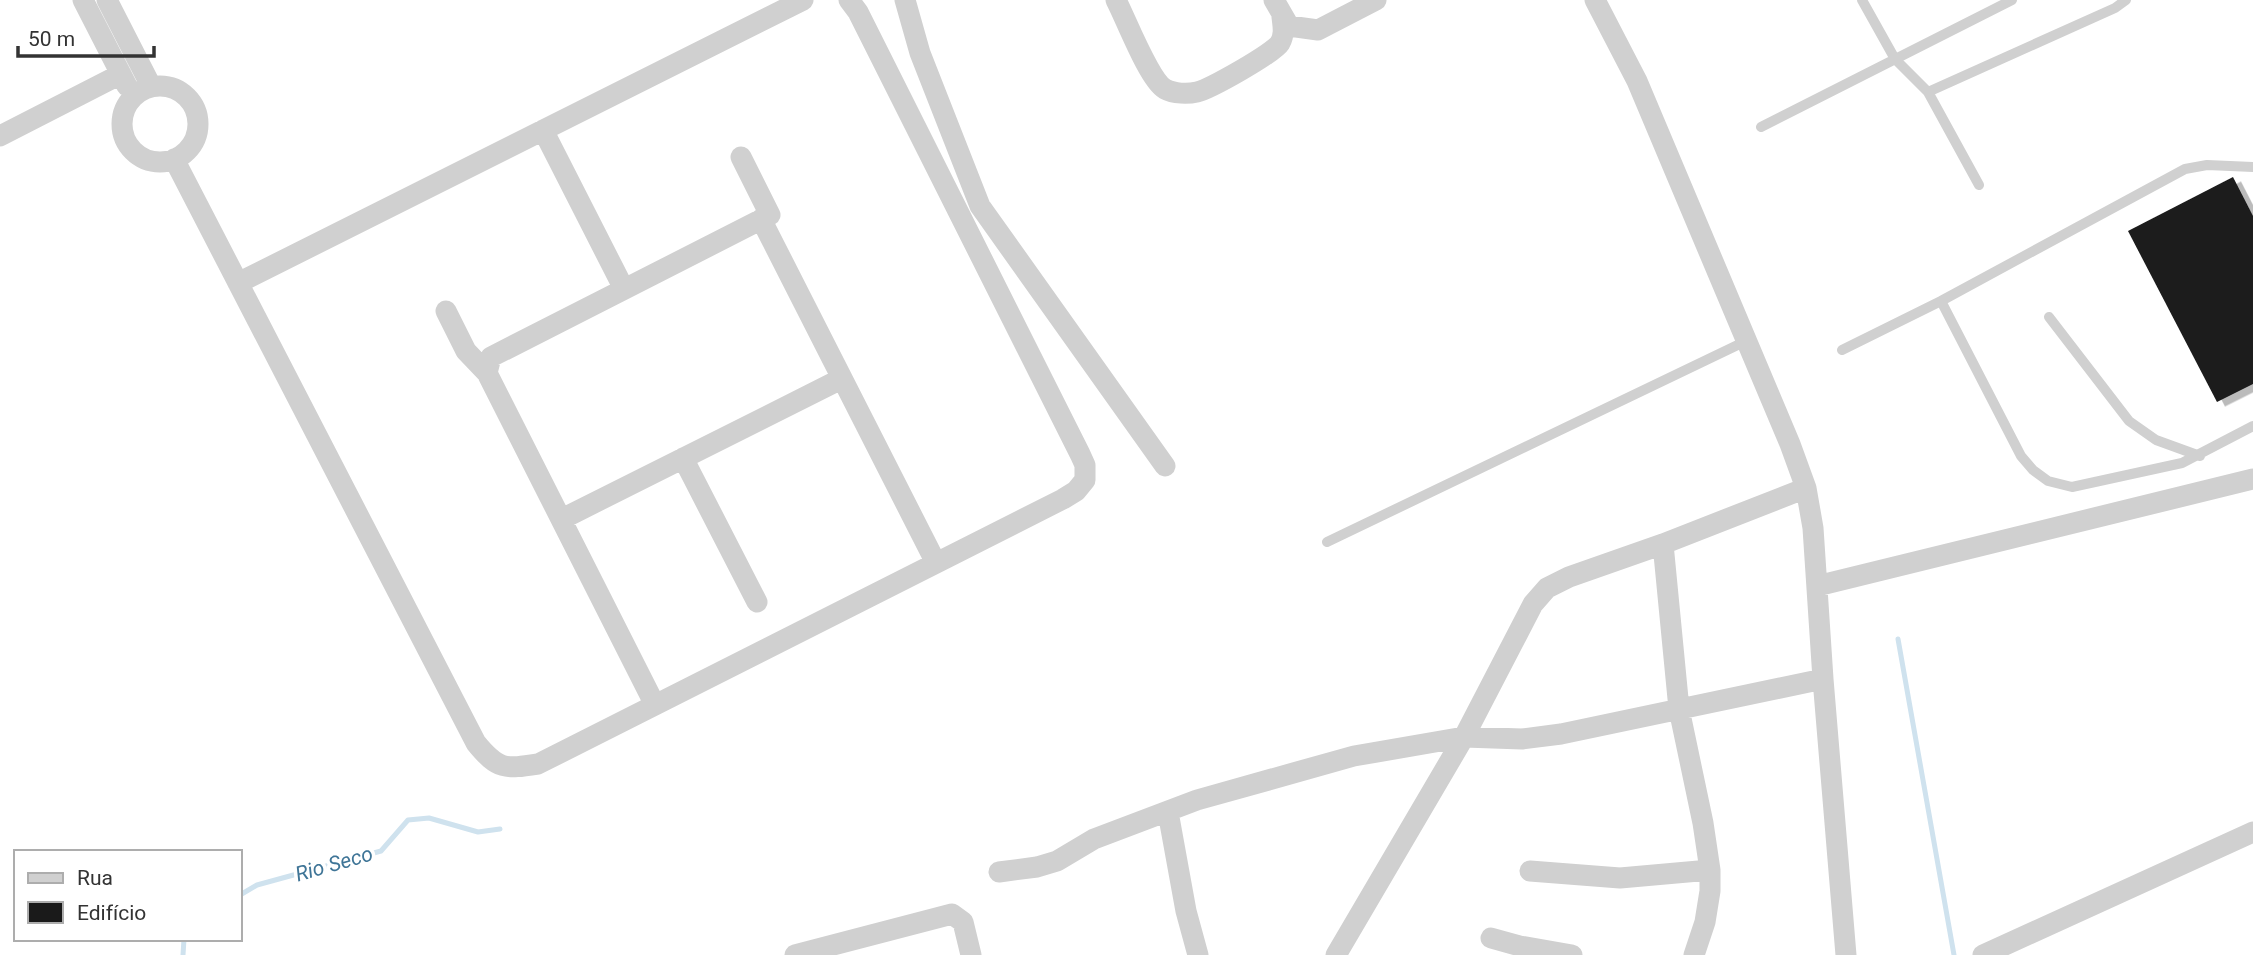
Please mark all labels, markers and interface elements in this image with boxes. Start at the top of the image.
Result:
scale bar [18,14,154,58]
text: 50 m [28,27,75,51]
water label: Rio Seco [292,842,376,886]
legend [14,850,242,941]
text: Rua [77,866,113,890]
text: Edifício [77,901,146,925]

